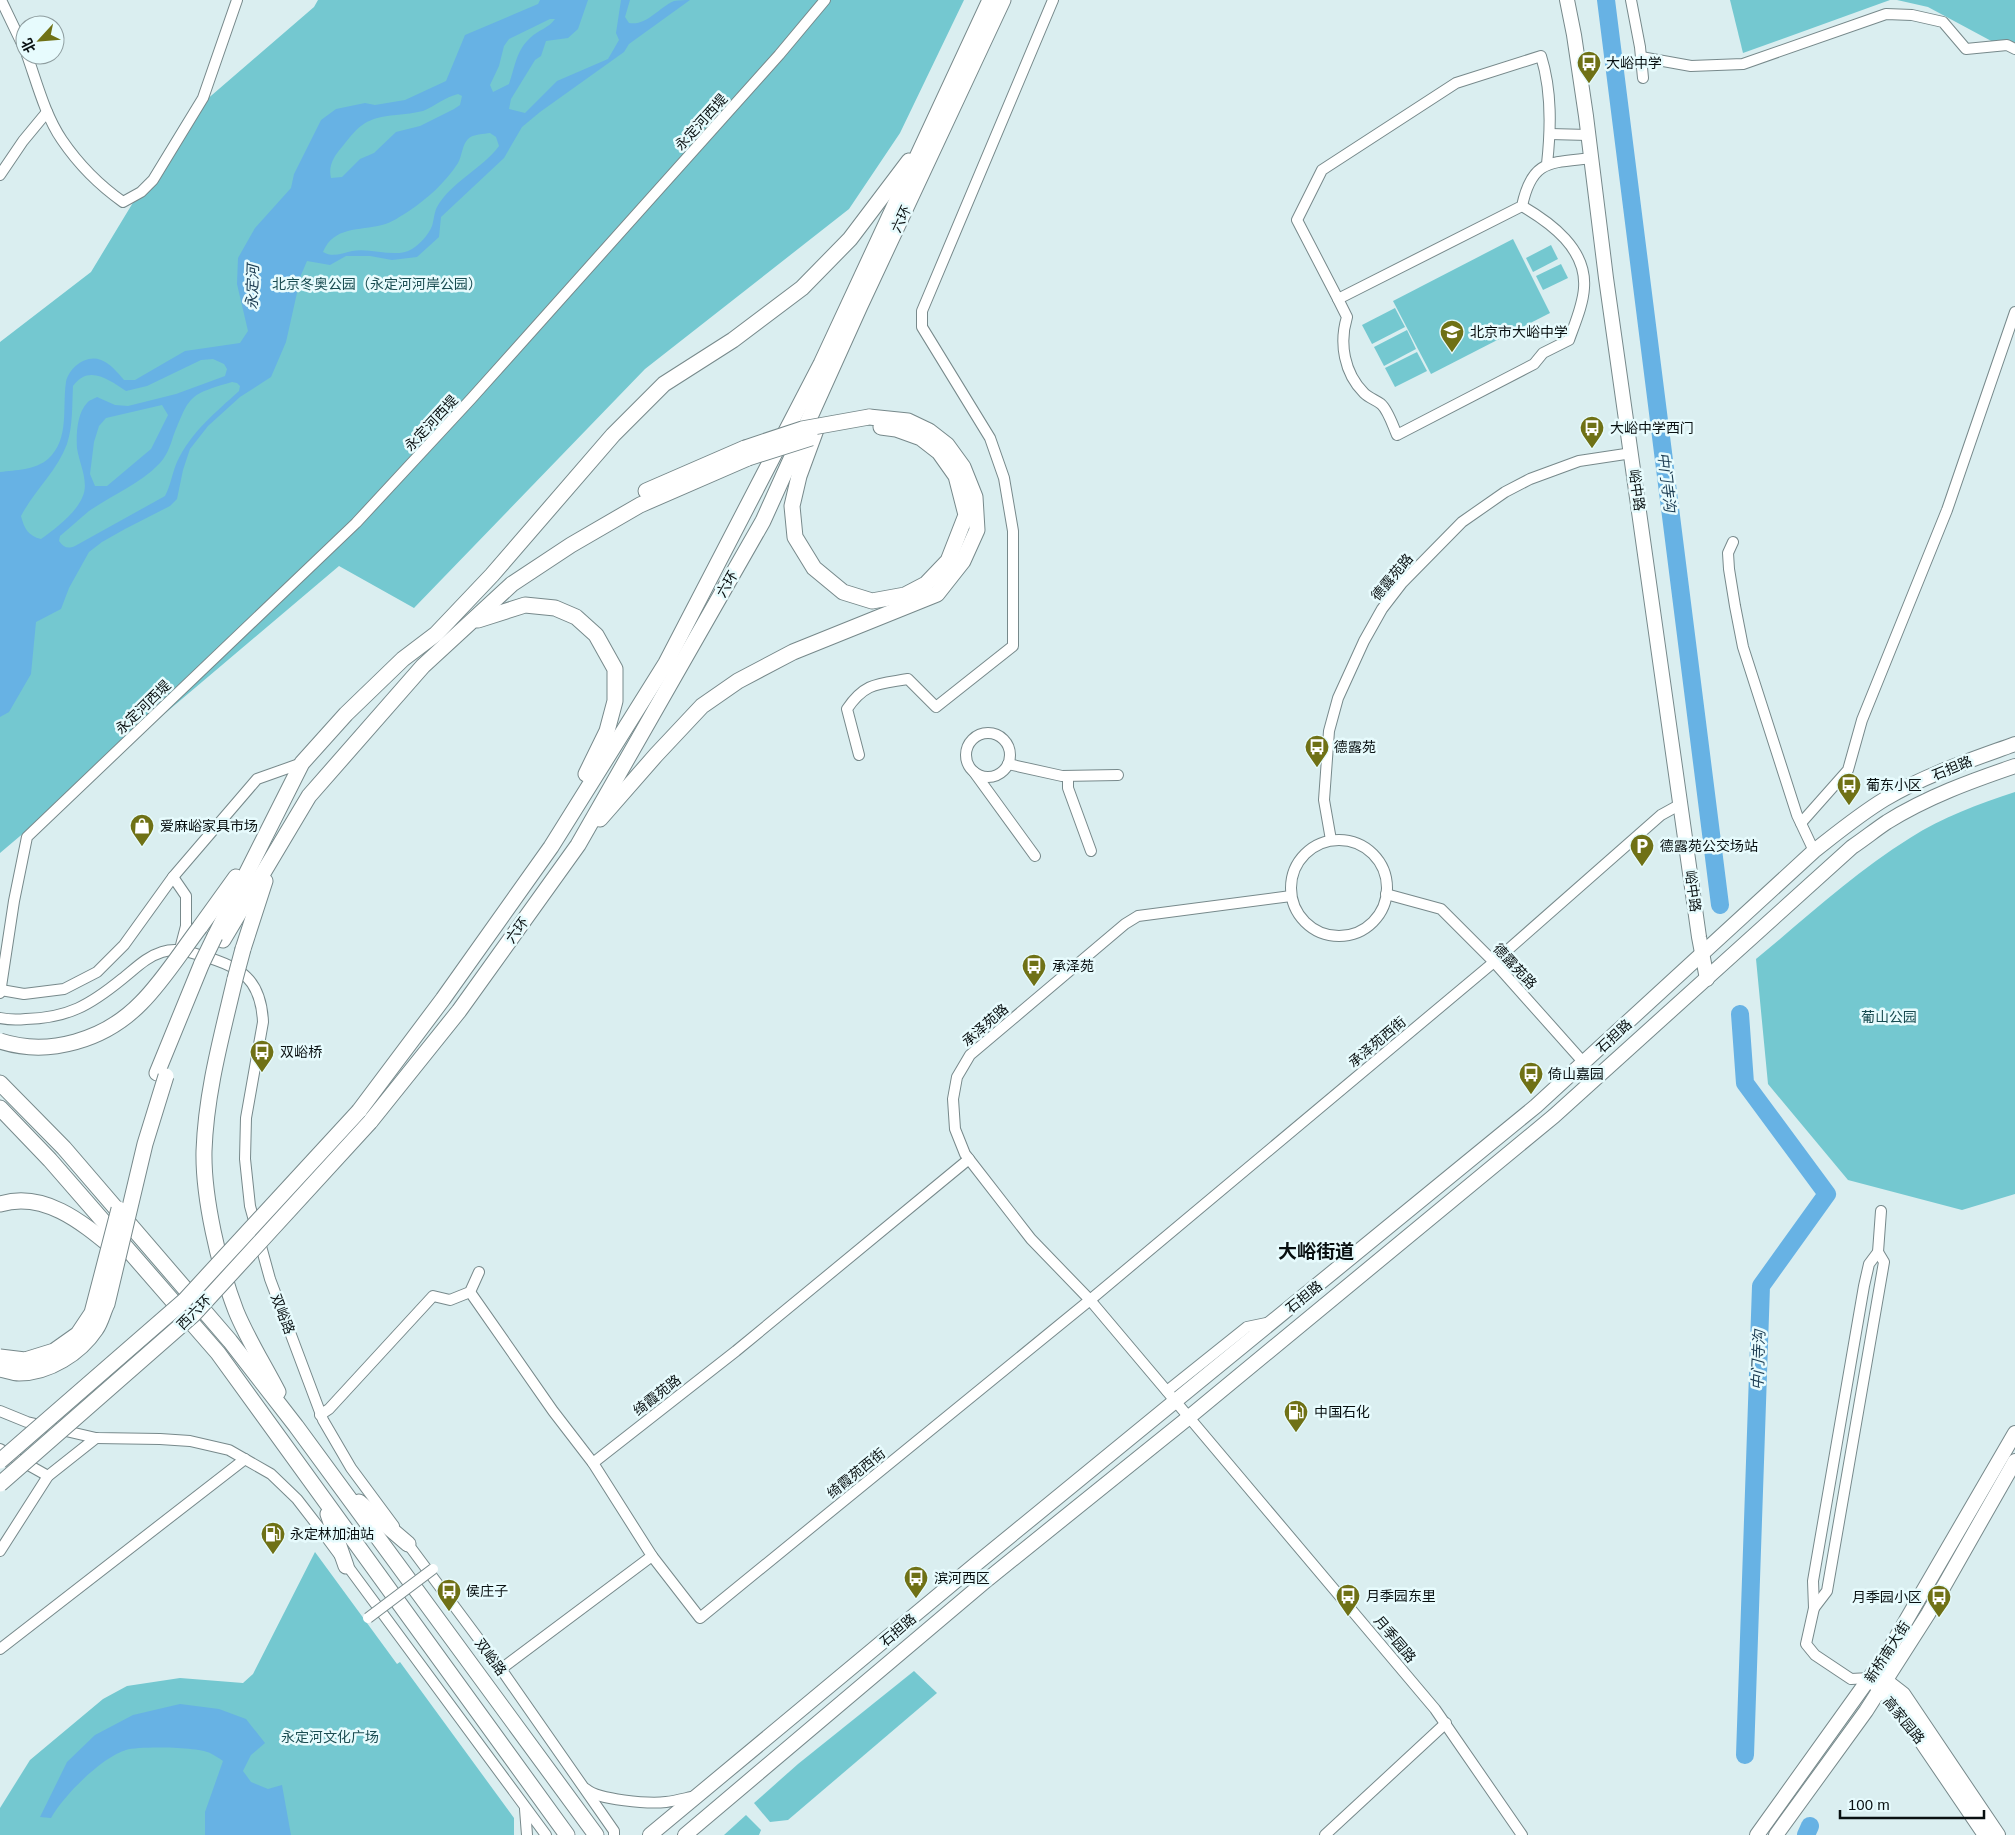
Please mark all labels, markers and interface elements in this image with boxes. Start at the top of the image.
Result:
north arrow [15,15,65,65]
text: 北 [18,36,39,55]
bus stop icon: 大峪中学 [1576,50,1602,84]
place label: 大峪中学 [1606,55,1662,71]
street label: 永定河西堤 [672,91,730,153]
street label: 六环 [888,203,914,235]
water label: 永定河 [243,261,261,310]
park label: 北京冬奥公园（永定河河岸公园） [272,276,482,292]
school or university icon: 北京市大峪中学 [1439,319,1465,353]
place label: 北京市大峪中学 [1470,324,1568,340]
street label: 永定河西堤 [401,392,461,454]
bus stop icon: 大峪中学西门 [1579,415,1605,449]
place label: 大峪中学西门 [1610,420,1694,436]
water label: 中门寺沟 [1655,451,1679,515]
street label: 峪中路 [1626,468,1648,512]
street label: 德露苑路 [1368,550,1416,604]
street label: 六环 [713,568,741,600]
street label: 永定河西堤 [112,677,174,737]
bus stop icon: 德露苑 [1304,734,1330,768]
place label: 德露苑 [1334,739,1376,755]
street label: 石担路 [1930,753,1974,783]
bus stop icon: 葡东小区 [1836,772,1862,806]
place label: 葡东小区 [1866,777,1922,793]
shop icon: 爱麻峪家具市场 [129,813,155,847]
place label: 爱麻峪家具市场 [160,818,258,834]
parking icon: 德露苑公交场站 [1629,833,1655,867]
place label: 德露苑公交场站 [1660,838,1758,854]
street label: 峪中路 [1682,869,1704,913]
street label: 六环 [502,914,532,946]
street label: 德露苑路 [1490,940,1540,992]
bus stop icon: 承泽苑 [1021,953,1047,987]
place label: 承泽苑 [1052,958,1094,974]
street label: 承泽苑路 [959,1001,1011,1049]
park label: 葡山公园 [1861,1009,1917,1025]
street label: 承泽苑西街 [1345,1013,1409,1071]
street label: 石担路 [1593,1016,1635,1056]
bus stop icon: 双峪桥 [249,1039,275,1073]
place label: 双峪桥 [280,1044,322,1060]
bus stop icon: 倚山嘉园 [1518,1061,1544,1095]
place label: 倚山嘉园 [1548,1066,1604,1082]
district label: 大峪街道 [1278,1241,1354,1262]
street label: 石担路 [1283,1278,1325,1316]
street label: 西六环 [173,1291,215,1333]
street label: 双峪路 [268,1292,298,1336]
water label: 中门寺沟 [1748,1328,1768,1390]
street label: 绮霞苑路 [630,1371,684,1419]
fuel station icon: 中国石化 [1283,1399,1309,1433]
place label: 中国石化 [1314,1404,1370,1420]
street label: 绮霞苑西街 [824,1445,888,1501]
fuel station icon: 永定林加油站 [260,1521,286,1555]
place label: 永定林加油站 [290,1526,374,1542]
bus stop icon: 滨河西区 [903,1565,929,1599]
place label: 滨河西区 [934,1570,990,1586]
bus stop icon: 侯庄子 [436,1578,462,1612]
place label: 侯庄子 [466,1583,508,1599]
bus stop icon: 月季园东里 [1335,1583,1361,1617]
bus stop icon: 月季园小区 [1926,1584,1952,1618]
place label: 月季园东里 [1366,1588,1436,1604]
place label: 月季园小区 [1852,1589,1922,1605]
street label: 石担路 [877,1610,919,1650]
street label: 月季园路 [1371,1612,1419,1666]
street label: 新桥南大街 [1861,1618,1913,1686]
street label: 双峪路 [472,1635,510,1679]
street label: 高家园路 [1880,1693,1928,1747]
park label: 永定河文化广场 [281,1729,379,1745]
scale bar [1840,1788,1984,1820]
text: 100 m [1848,1796,1890,1813]

